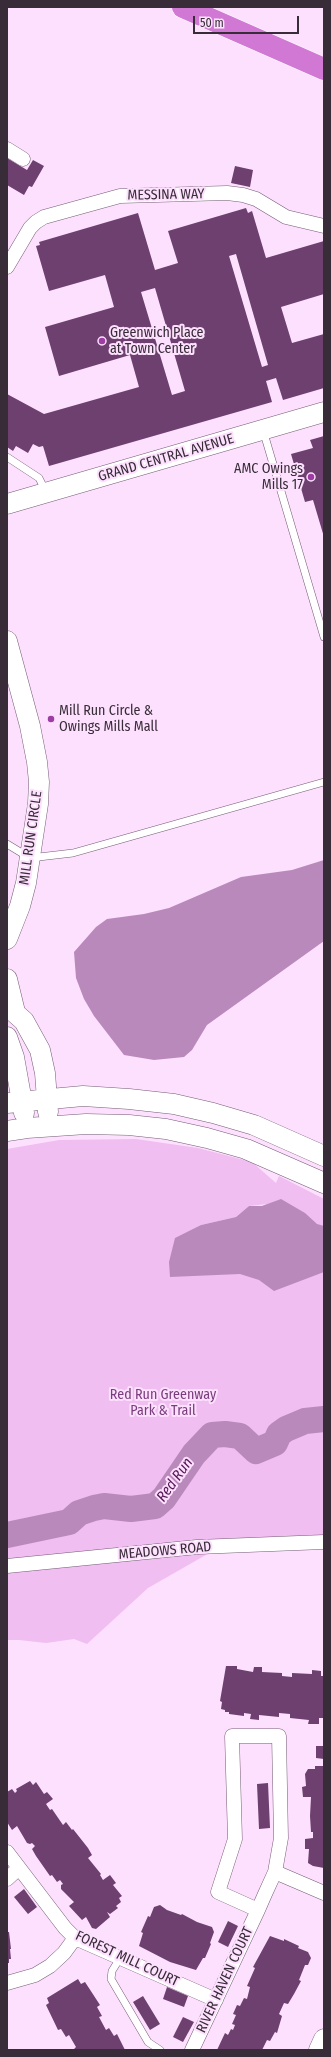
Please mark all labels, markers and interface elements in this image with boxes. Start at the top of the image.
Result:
scale bar [195,8,301,34]
text: 50 m [200,16,224,30]
street label: MESSINA WAY [127,186,205,204]
place label: Greenwich Place at Town Center [110,325,203,358]
marker: Greenwich Place at Town Center [97,336,107,346]
street label: GRAND CENTRAL AVENUE [96,431,236,485]
place label: AMC Owings Mills 17 [234,461,303,494]
marker: AMC Owings Mills 17 [306,472,316,482]
place label: Mill Run Circle & Owings Mills Mall [59,703,158,736]
marker: Mill Run Circle & Owings Mills Mall [46,714,56,724]
street label: MILL RUN CIRCLE [16,790,46,886]
park label: Red Run Greenway Park & Trail [110,1387,216,1420]
water label: Red Run [153,1454,197,1506]
street label: MEADOWS ROAD [118,1539,212,1563]
street label: RIVER HAVEN COURT [193,1924,257,2036]
street label: FOREST MILL COURT [73,1928,181,1990]

